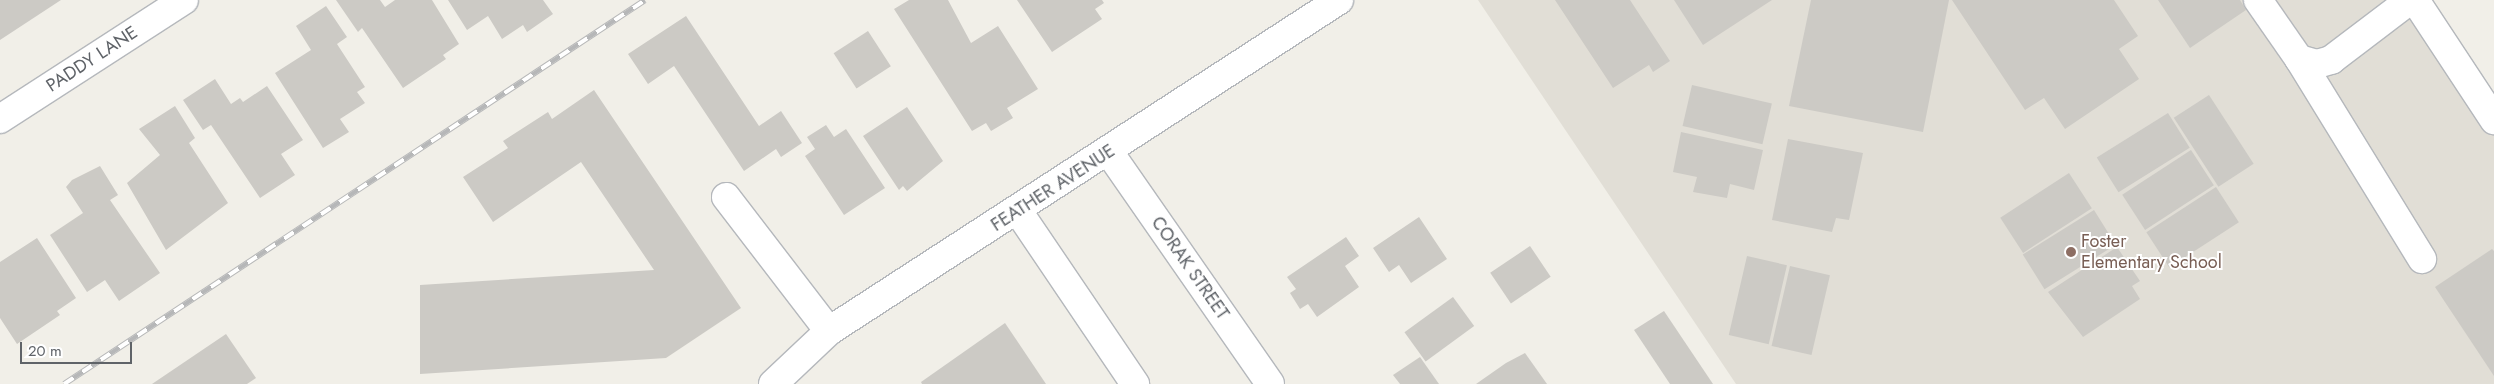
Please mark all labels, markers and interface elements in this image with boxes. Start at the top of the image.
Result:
street label: PADDY LANE [42,22,142,96]
street label: FEATHER AVENUE [987,140,1119,236]
street label: CORAK STREET [1147,212,1233,324]
place label: Foster Elementary School [2081,231,2222,274]
marker: Foster Elementary School [2065,246,2077,258]
scale bar [22,332,135,364]
text: 20 m [28,340,62,362]

